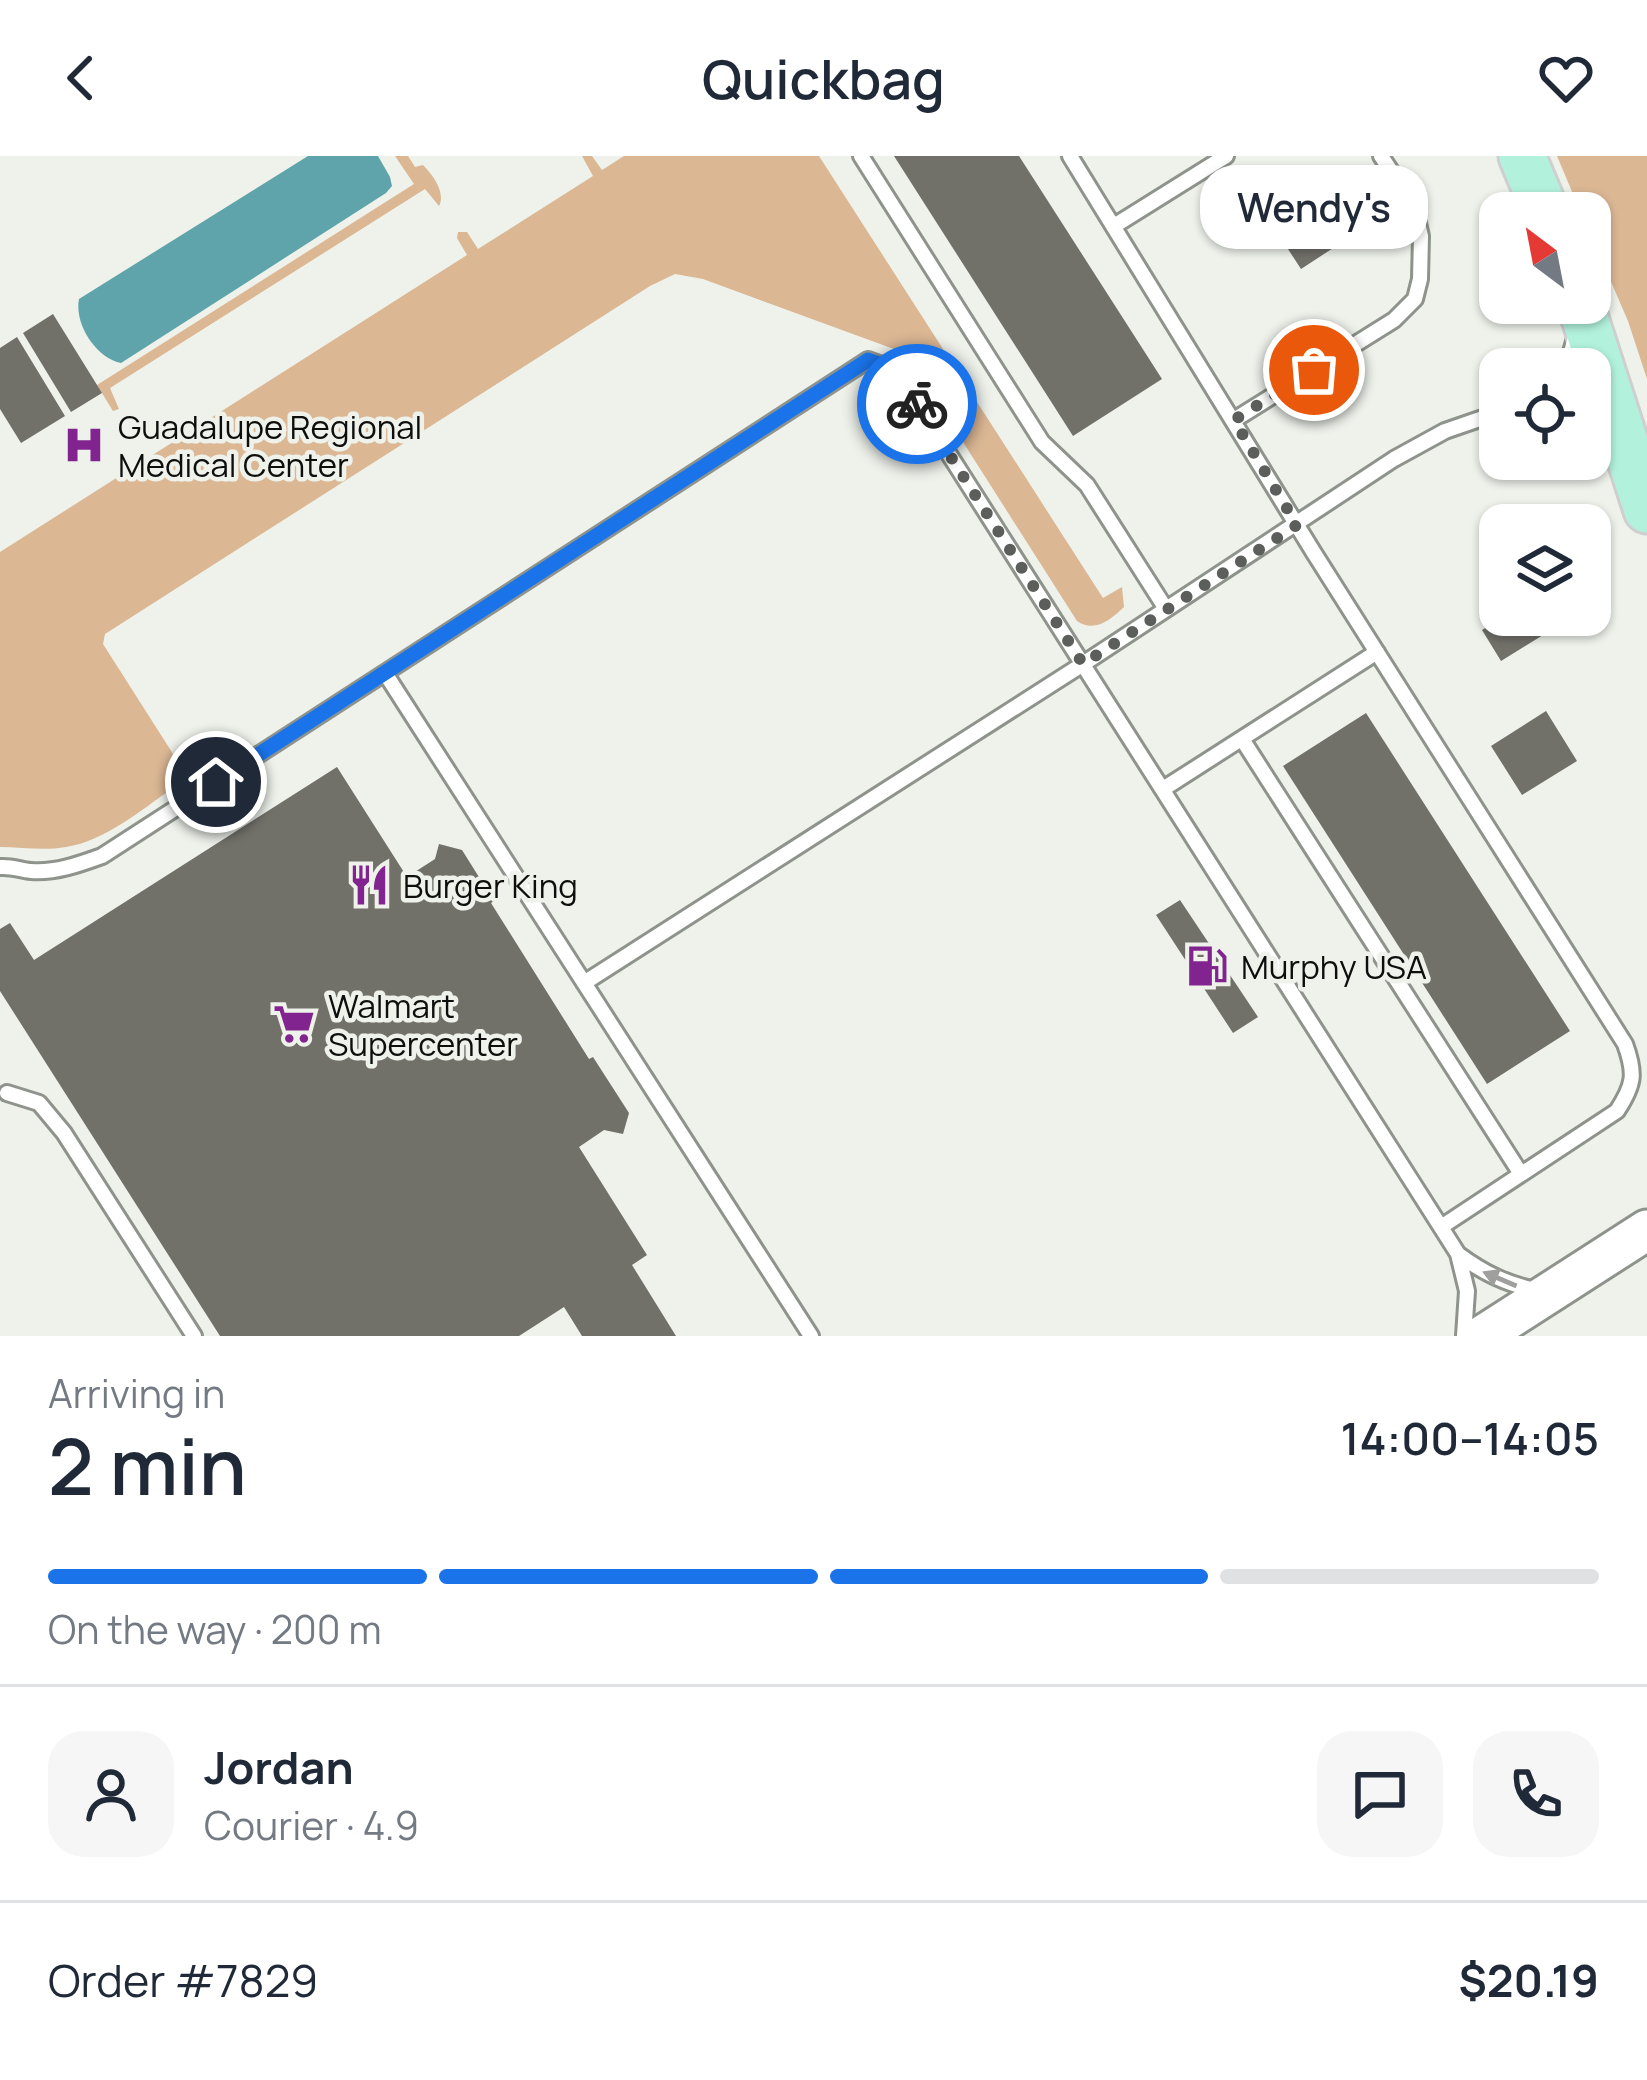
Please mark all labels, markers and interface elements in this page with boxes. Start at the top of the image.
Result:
text: Quickbag [702,41,945,115]
icon: back [48,45,114,111]
icon: heart [1533,45,1599,111]
callout: Wendy's [1200,166,1428,250]
text: Wendy's [1237,180,1391,234]
north arrow [1479,192,1611,324]
map controls [1479,192,1611,636]
pin [1263,319,1365,421]
icon: bag [1281,337,1347,403]
courier [857,344,977,464]
button: locate [1479,348,1611,480]
icon: bike [884,371,950,437]
place label: Guadalupe Regional Medical Center [118,404,422,487]
hospital icon: Guadalupe Regional Medical Center [61,422,107,468]
button: layers [1479,504,1611,636]
pin [165,731,267,833]
icon: home [183,749,249,815]
restaurant icon: Burger King [346,862,392,908]
place label: Burger King [403,863,578,908]
fuel station icon: Murphy USA [1184,943,1230,989]
place label: Murphy USA [1241,944,1427,989]
place label: Walmart Supercenter [328,983,518,1066]
supermarket icon: Walmart Supercenter [271,1001,317,1047]
one-way arrow [1482,1269,1518,1288]
text: Arriving in [48,1366,225,1420]
text: 14:00–14:05 [1340,1407,1599,1469]
text: 2 min [48,1412,247,1518]
text: On the way · 200 m [48,1602,382,1656]
button: person [48,1731,174,1857]
button: chat [1317,1731,1443,1857]
button: phone [1473,1731,1599,1857]
text: Jordan [204,1736,354,1798]
text: Courier · 4.9 [204,1798,419,1852]
text: Order #7829 [48,1949,318,2011]
text: $20.19 [1458,1949,1599,2011]

